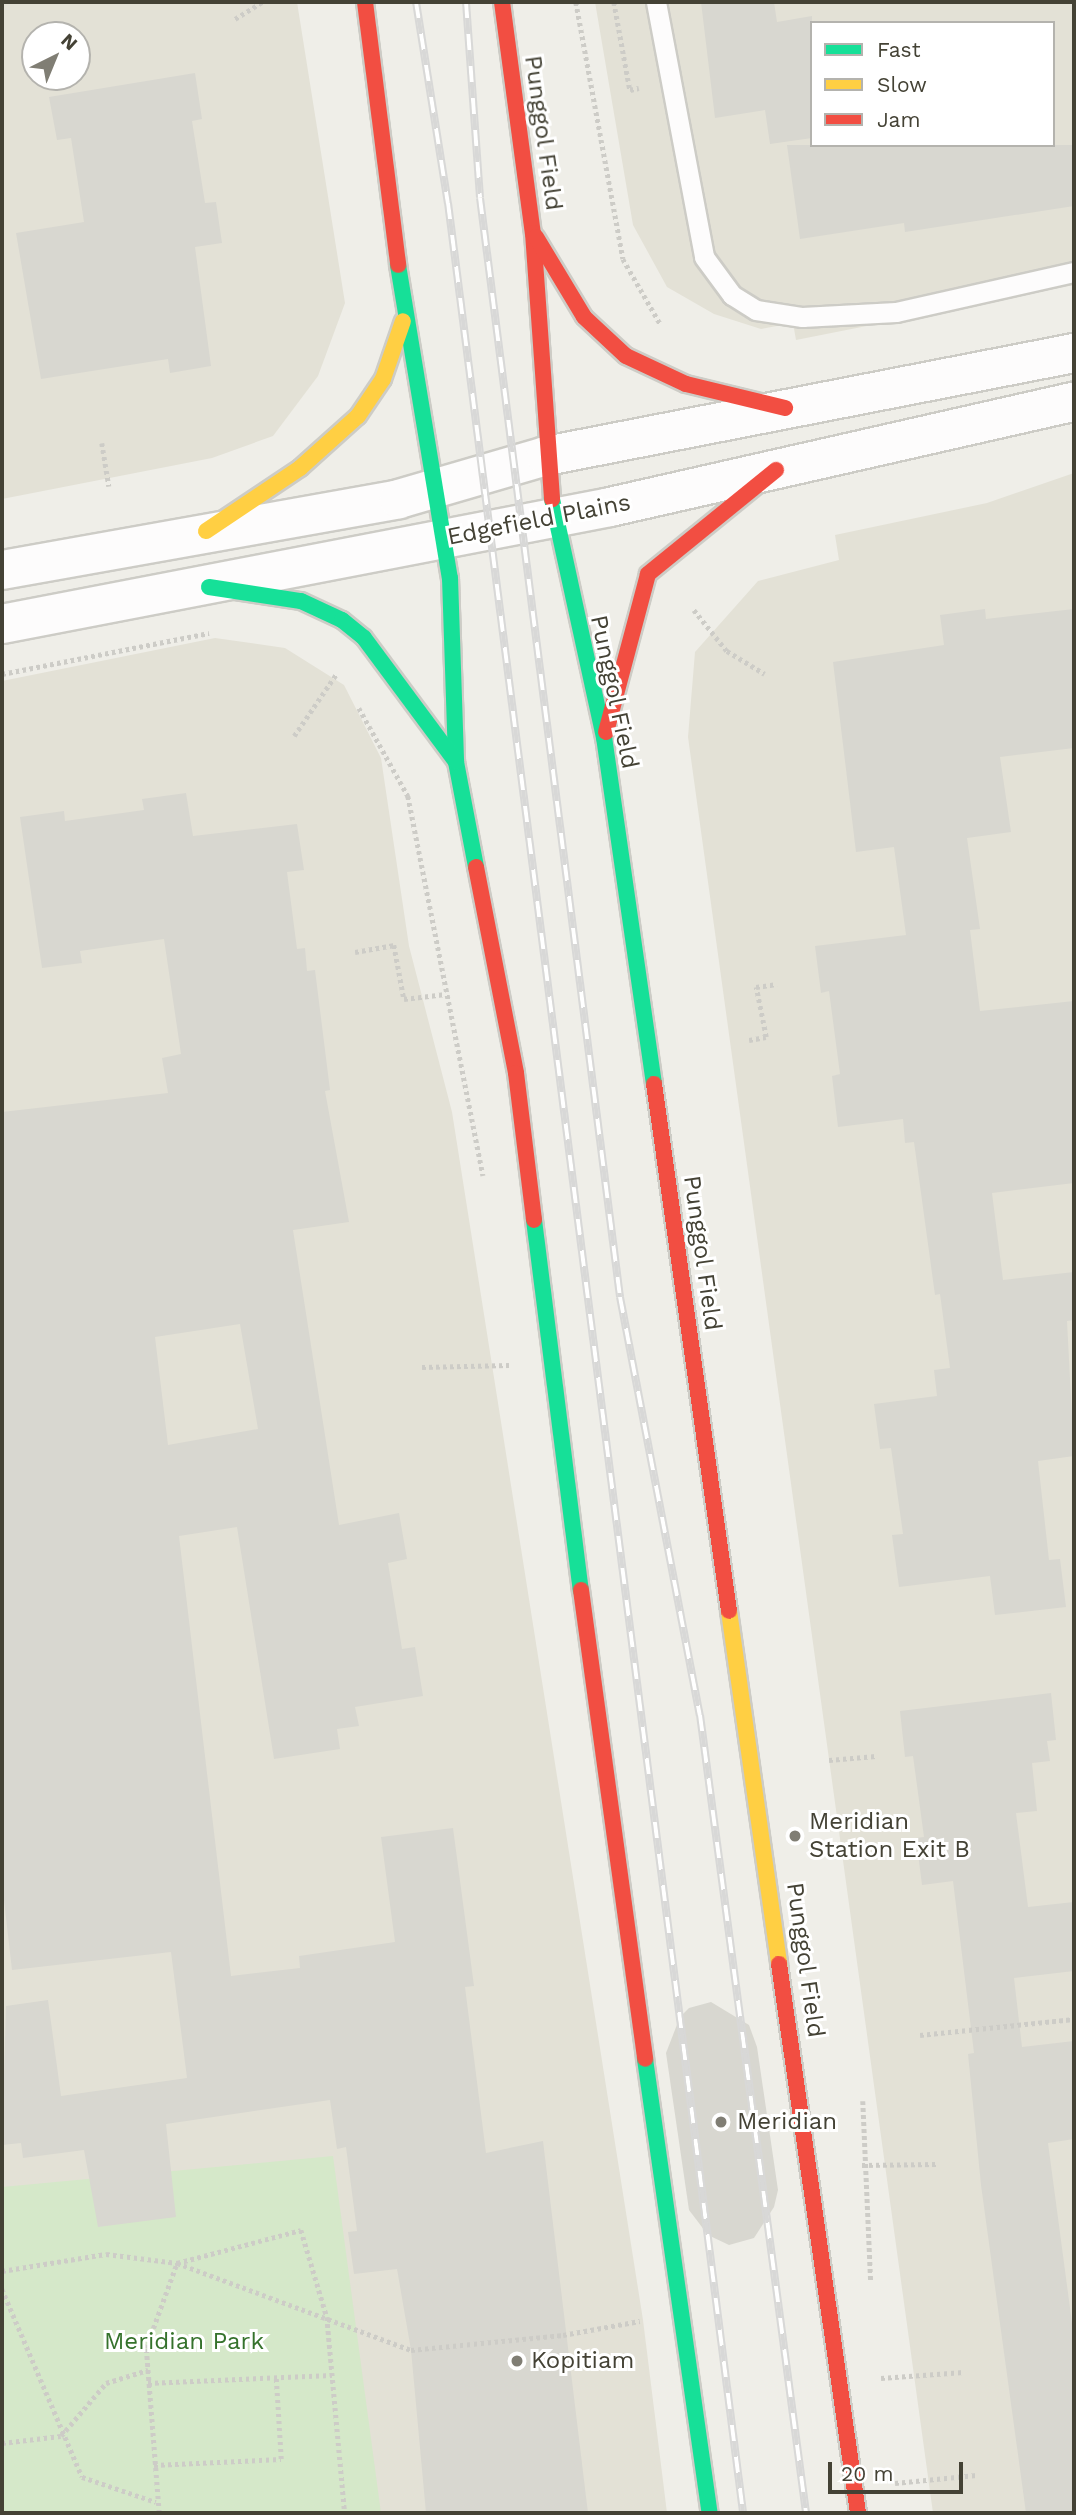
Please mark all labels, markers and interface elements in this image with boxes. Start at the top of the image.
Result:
north arrow [21,21,91,91]
legend [810,21,1055,147]
text: N [56,29,82,55]
text: Fast [877,37,921,62]
street label: Punggol Field [518,53,568,213]
text: Slow [877,72,927,97]
text: Jam [877,107,920,132]
street label: Edgefield Plains [445,488,633,552]
street label: Punggol Field [584,612,644,772]
street label: Punggol Field [677,1173,727,1333]
place label: Meridian Station Exit B [809,1808,970,1864]
marker: Meridian Station Exit B [787,1828,803,1844]
street label: Punggol Field [780,1880,830,2040]
place label: Meridian [737,2108,837,2136]
marker: Meridian [711,2112,731,2132]
park label: Meridian Park [104,2328,264,2356]
place label: Kopitiam [531,2347,634,2375]
marker: Kopitiam [509,2353,525,2369]
scale bar [831,2448,966,2492]
text: 20 m [841,2461,893,2486]

